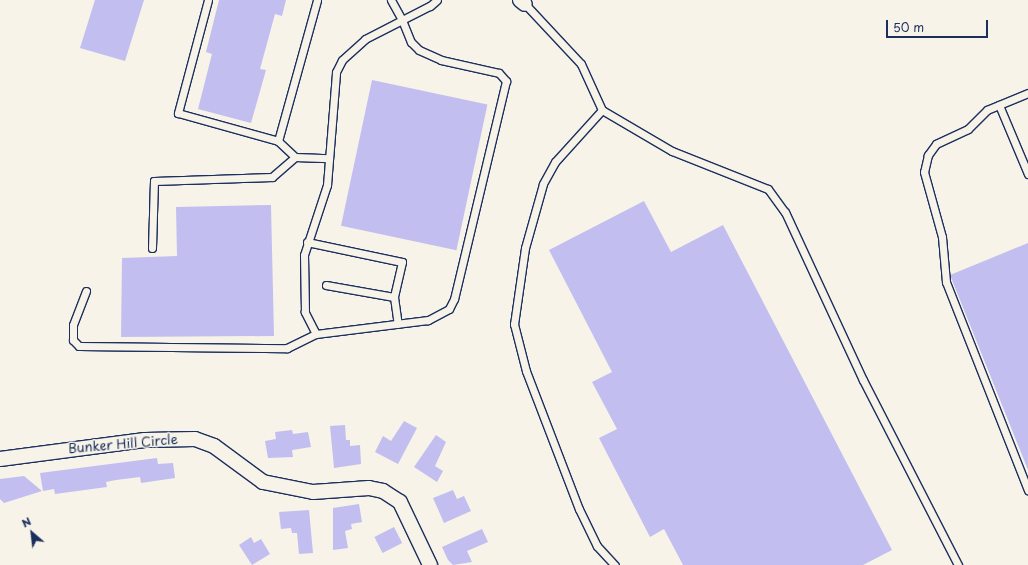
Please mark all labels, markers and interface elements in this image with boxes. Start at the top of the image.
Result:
scale bar [888,12,990,38]
text: 50 m [893,18,924,36]
street label: Bunker Hill Circle [67,431,179,457]
text: N [18,512,34,532]
north arrow [12,513,52,553]

